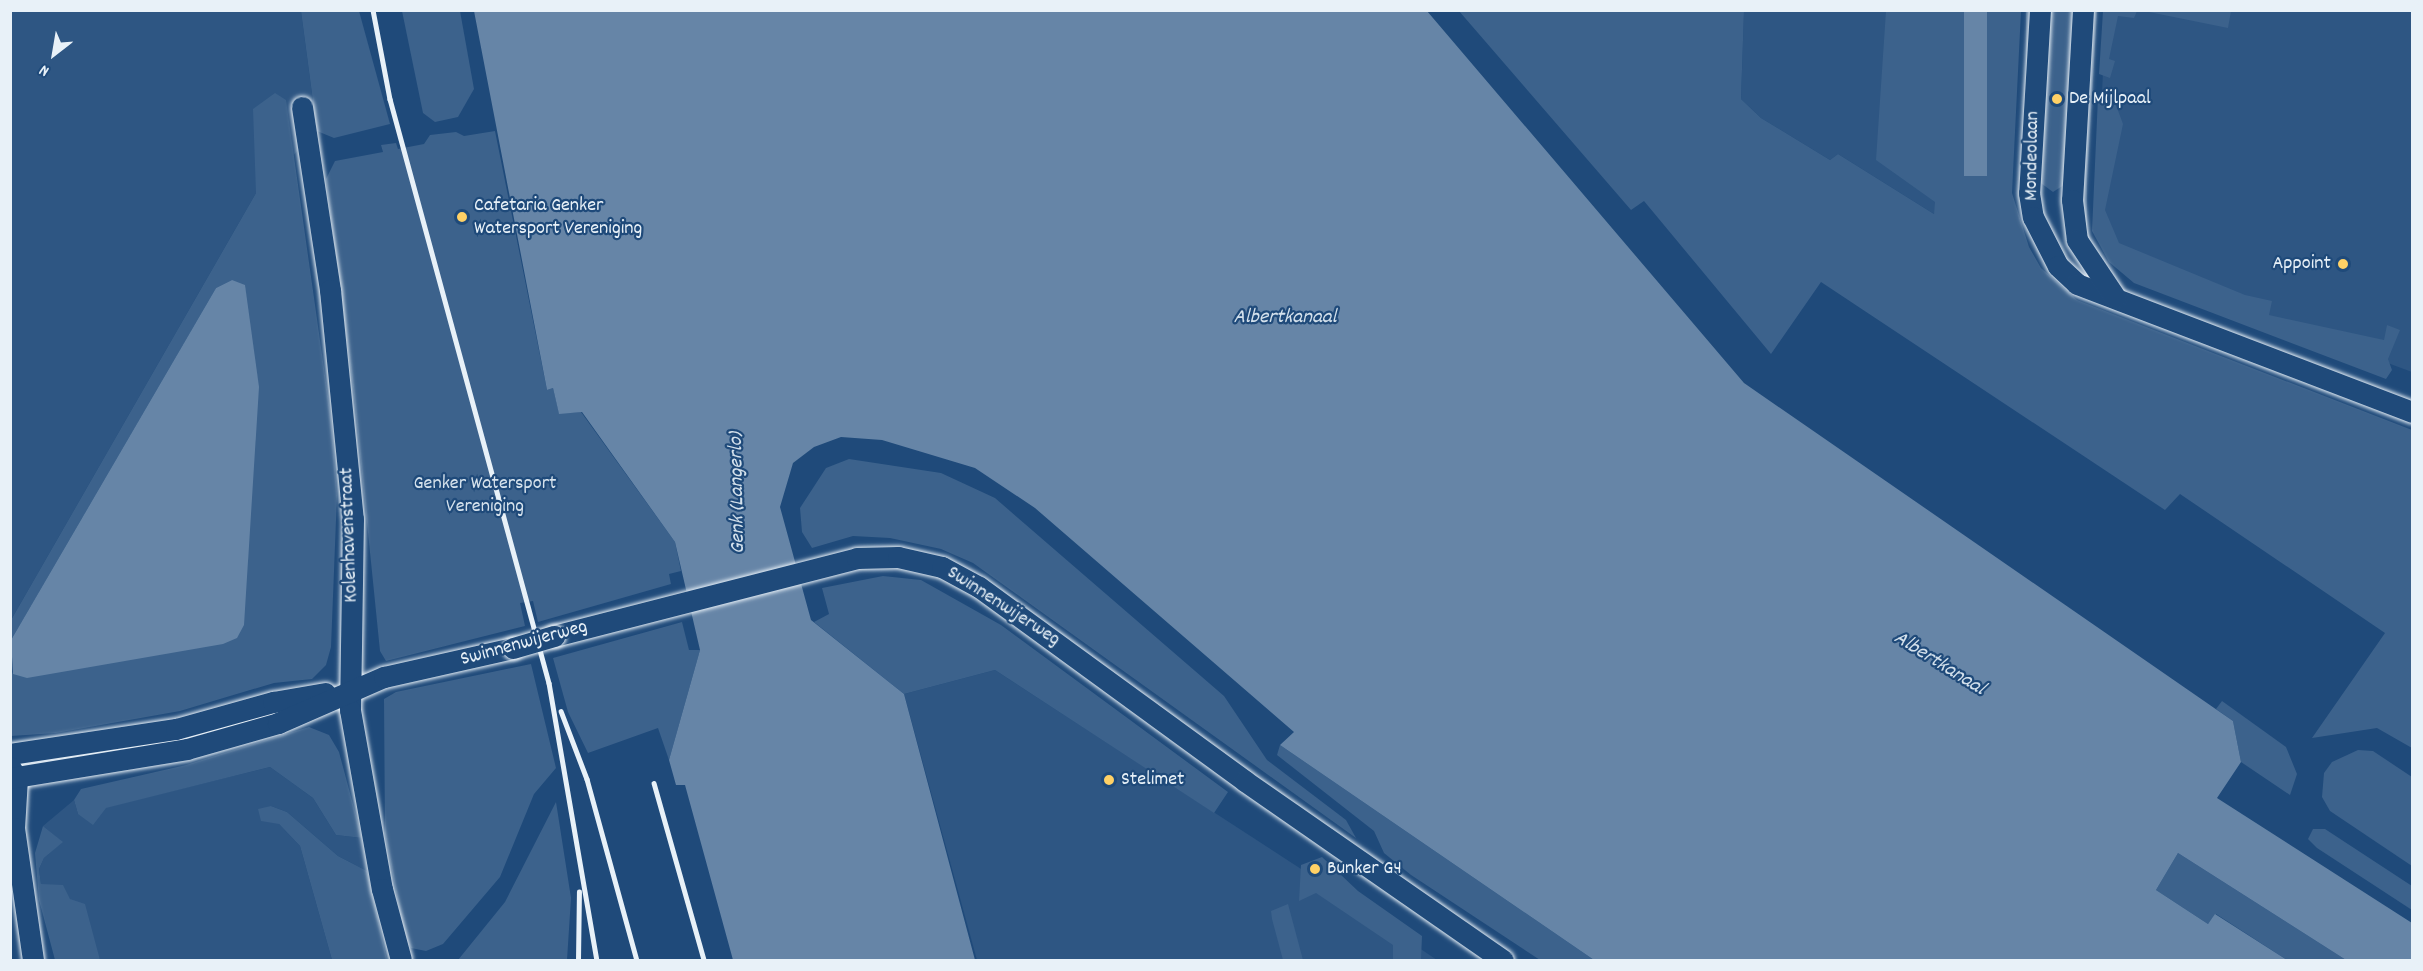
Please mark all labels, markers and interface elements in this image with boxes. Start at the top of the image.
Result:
north arrow [24,24,84,84]
text: N [35,58,54,82]
place label: De Mijlpaal [2069,87,2151,111]
marker: De Mijlpaal [2050,92,2064,106]
street label: Mondeolaan [2020,111,2046,201]
place label: Cafetaria Genker Watersport Vereniging [474,194,642,241]
marker: Cafetaria Genker Watersport Vereniging [455,210,469,224]
place label: Appoint [2272,252,2331,276]
marker: Appoint [2336,257,2350,271]
water label: Albertkanaal [1233,305,1337,331]
water label: Genk (Langerlo) [724,432,752,554]
street label: Kolenhavenstraat [336,467,364,603]
park label: Genker Watersport Vereniging [414,472,556,519]
street label: Swinnenwijerweg [942,561,1064,653]
street label: Swinnenwijerweg [458,616,590,672]
water label: Albertkanaal [1889,626,1989,702]
place label: Stelimet [1121,768,1184,792]
marker: Stelimet [1102,773,1116,787]
place label: Bunker G4 [1327,857,1402,881]
marker: Bunker G4 [1308,862,1322,876]

